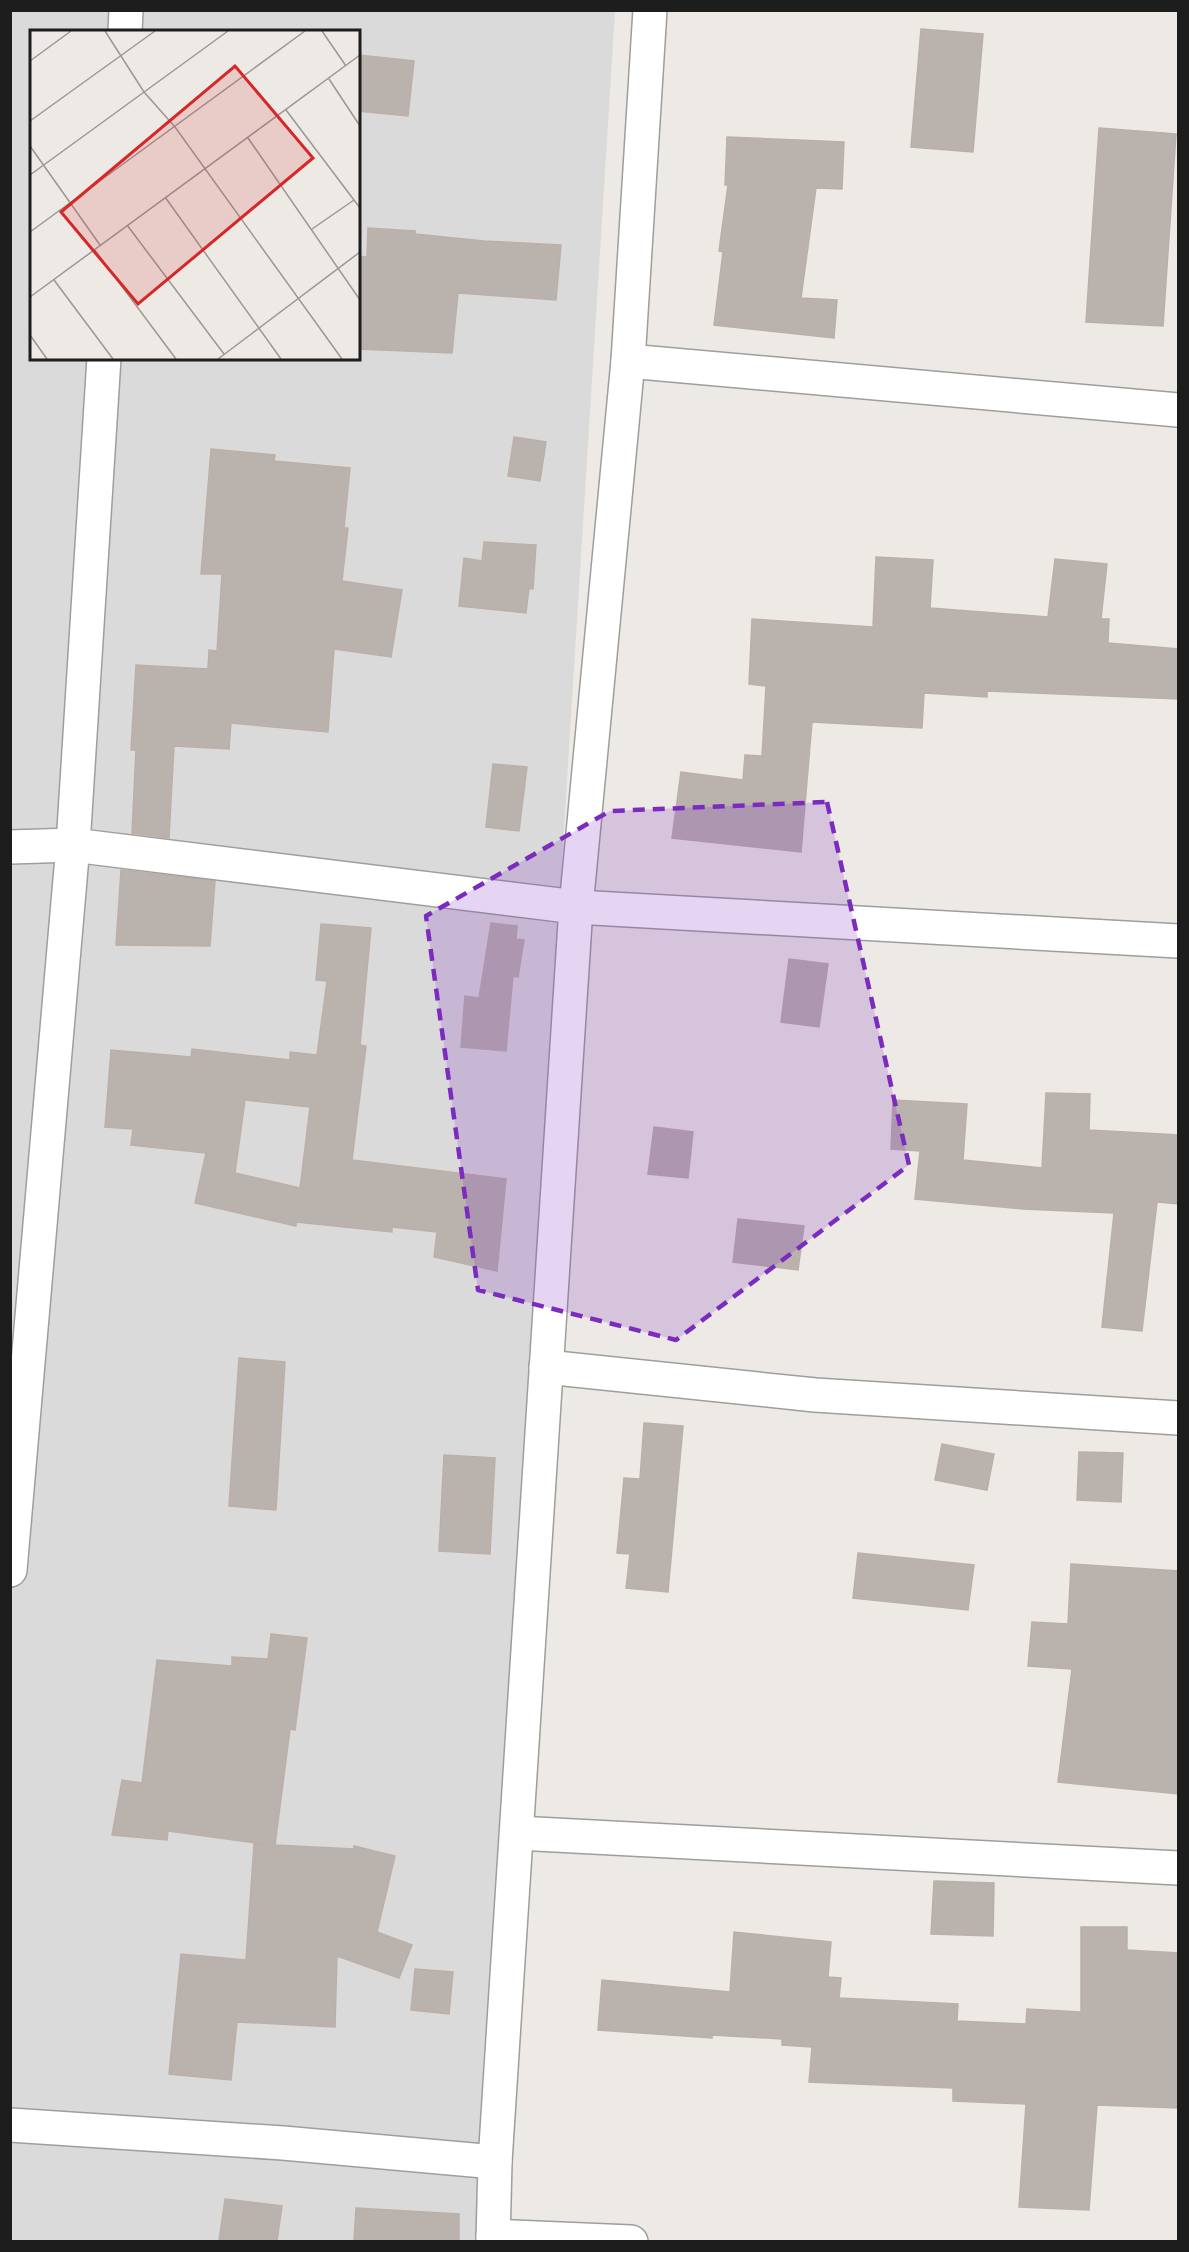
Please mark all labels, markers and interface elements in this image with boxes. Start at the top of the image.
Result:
inset map [30,30,360,360]

